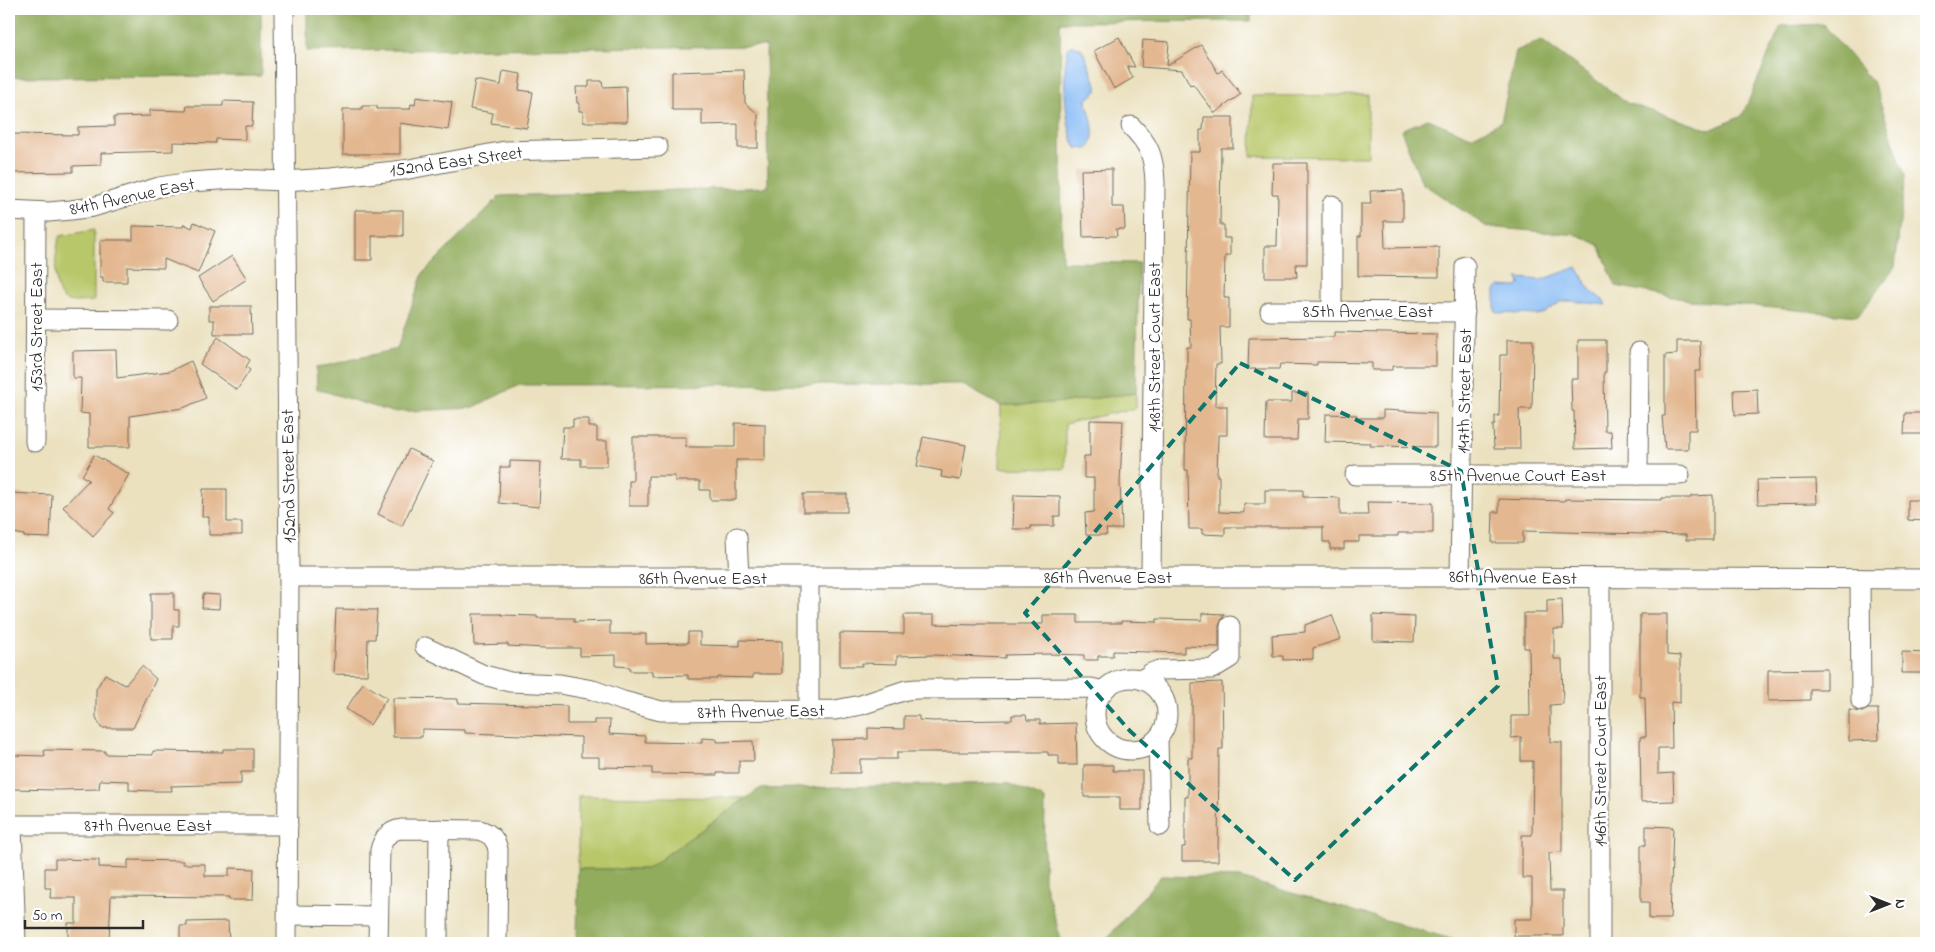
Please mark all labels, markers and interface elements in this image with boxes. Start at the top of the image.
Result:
street label: 152nd East Street [388,141,525,185]
street label: 84th Avenue East [67,172,197,224]
street label: 153rd Street East [25,262,51,392]
street label: 148th Street Court East [1143,262,1169,432]
street label: 85th Avenue East [1303,300,1433,326]
street label: 147th Street East [1452,328,1480,454]
street label: 152nd Street East [276,409,304,543]
street label: 85th Avenue Court East [1430,464,1606,490]
street label: 86th Avenue East [1449,565,1577,593]
street label: 86th Avenue East [1044,566,1172,592]
street label: 86th Avenue East [639,567,767,593]
street label: 146th Street Court East [1589,675,1615,847]
street label: 87th Avenue East [697,699,825,727]
street label: 87th Avenue East [84,814,212,840]
north arrow [1862,880,1912,930]
scale bar [25,897,142,929]
text: N [1889,899,1910,909]
text: 50 m [32,905,63,927]

